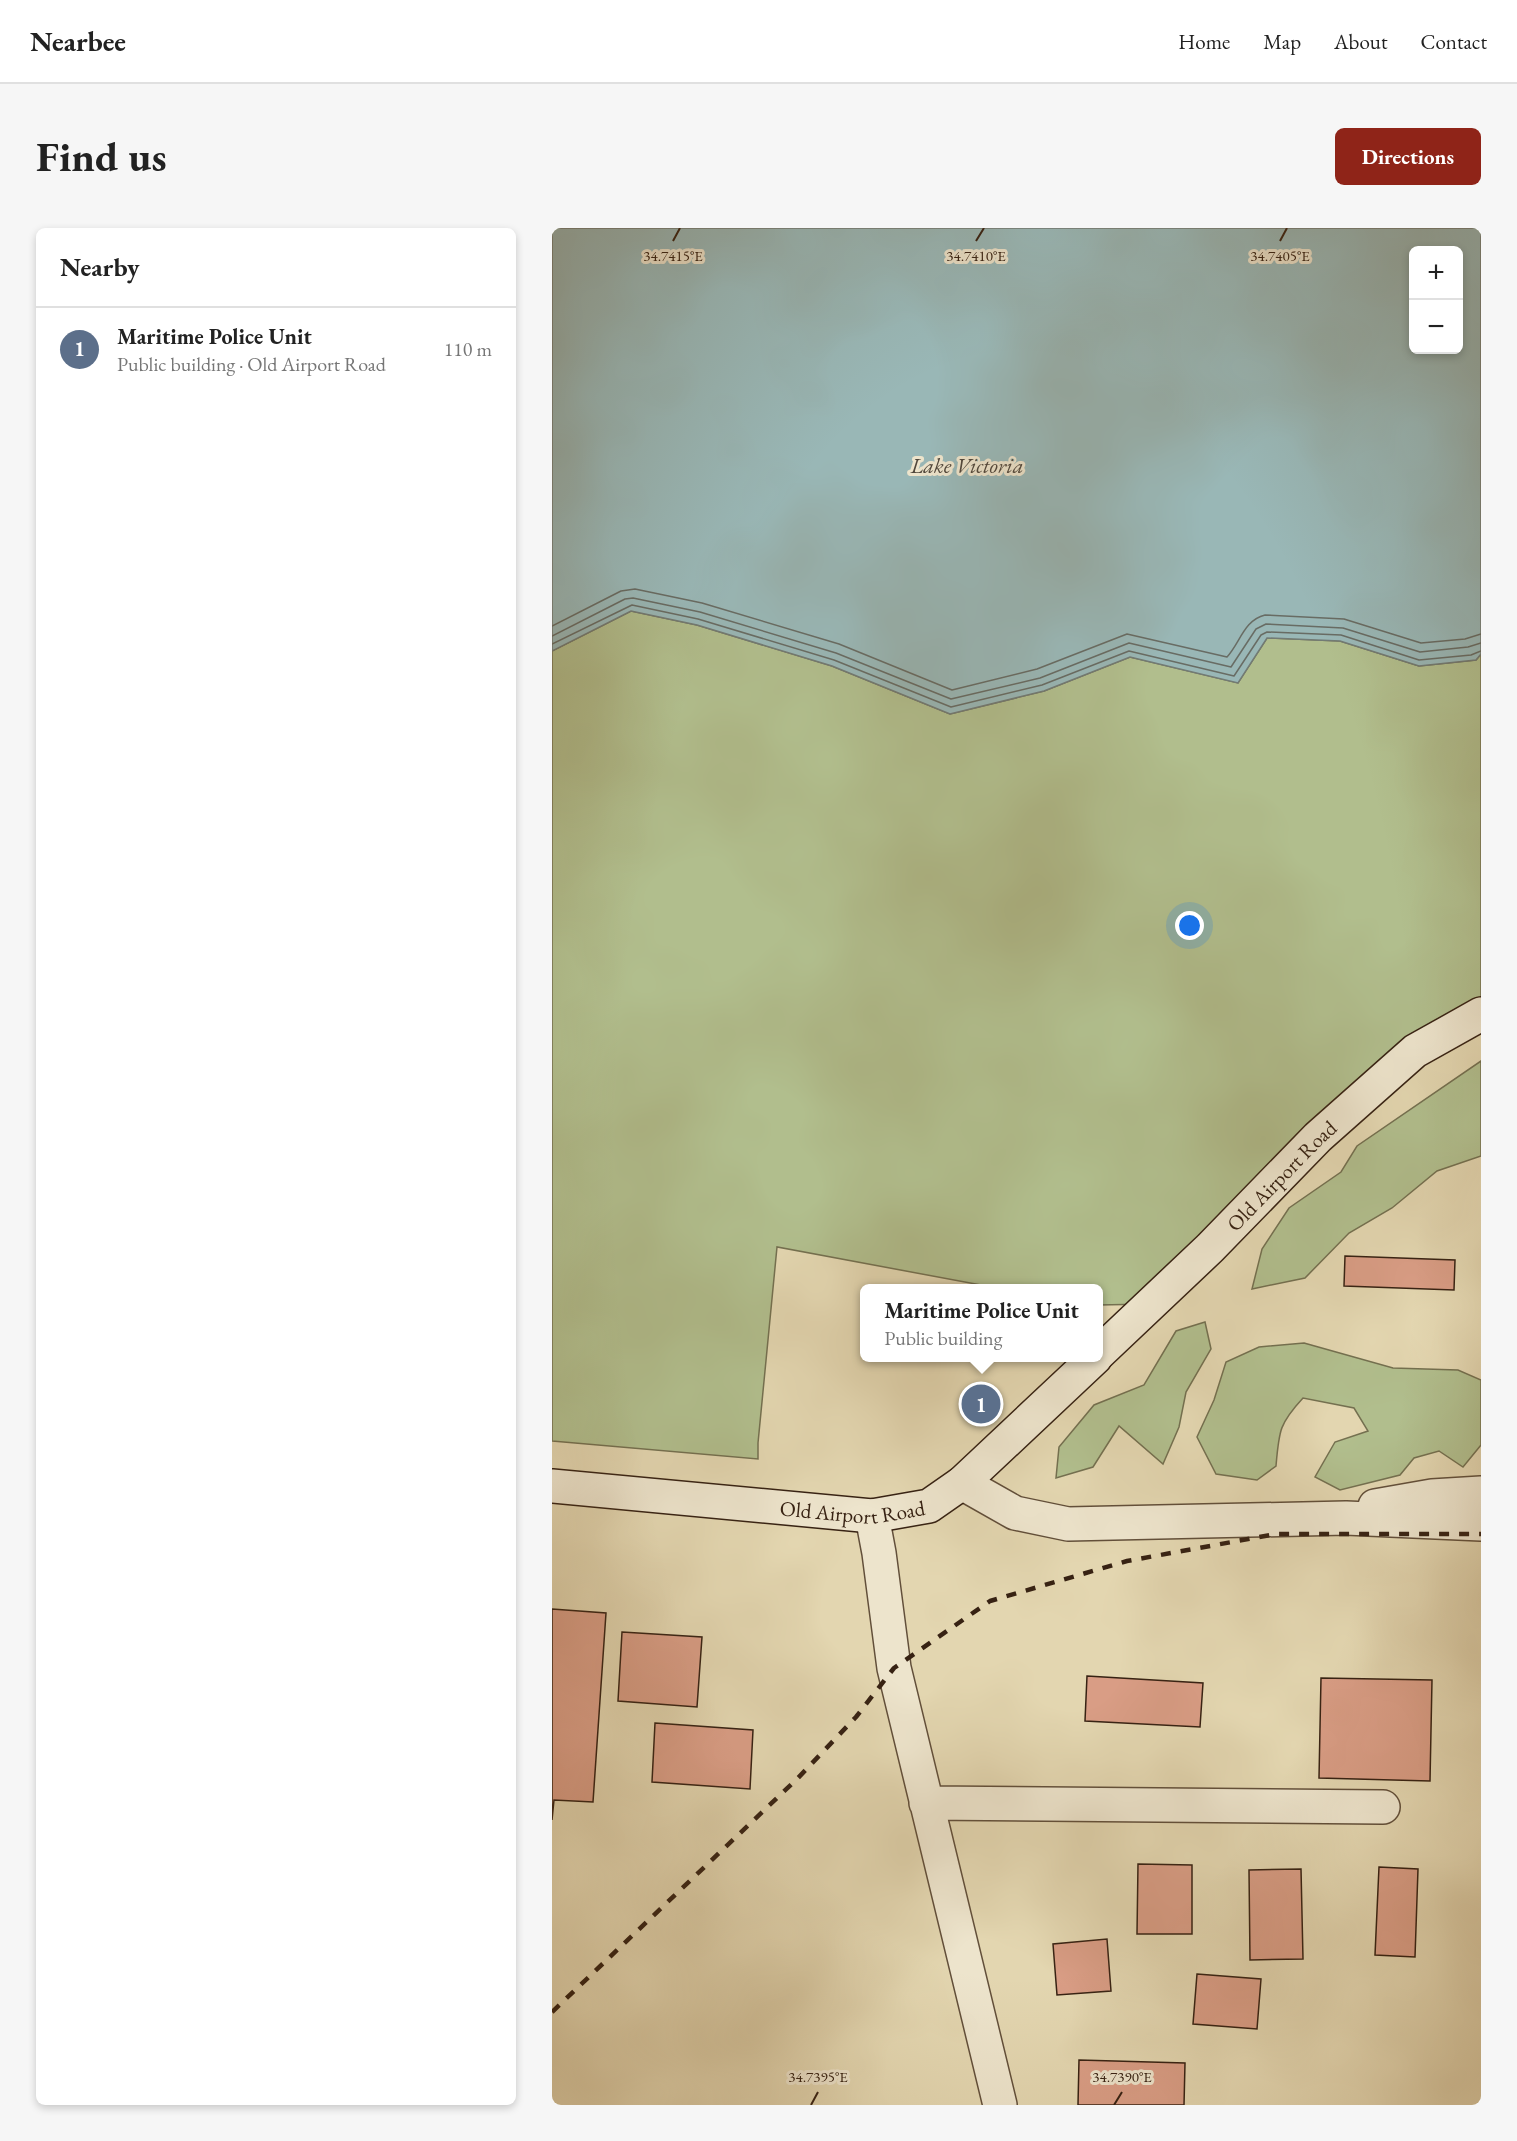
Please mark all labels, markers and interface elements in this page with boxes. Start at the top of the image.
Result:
text: Nearbee [30,23,126,59]
text: Home [1178,28,1230,55]
text: Map [1263,28,1301,55]
text: About [1334,28,1387,55]
text: Contact [1420,28,1487,55]
button: Directions [1335,128,1481,185]
text: Find us [36,129,167,184]
text: 34.7415°E [643,246,703,265]
text: 34.7410°E [946,246,1006,265]
text: 34.7405°E [1250,246,1310,265]
map controls [1409,246,1463,354]
button: + [1409,246,1463,300]
text: Nearby [60,250,140,284]
button: − [1409,300,1463,354]
text: Maritime Police Unit [117,322,312,351]
text: 1 [74,336,85,362]
text: 110 m [444,336,492,362]
text: Public building · Old Airport Road [117,351,386,377]
water label: Lake Victoria [910,451,1023,480]
your location [1175,911,1204,940]
street label: Old Airport Road [1220,1114,1342,1237]
popup [860,1284,1103,1362]
text: Maritime Police Unit [884,1296,1079,1325]
text: Public building [884,1325,1002,1351]
pin: 1 [962,1382,1000,1426]
street label: Old Airport Road [779,1493,927,1530]
text: 34.7395°E [788,2067,848,2086]
text: 34.7390°E [1092,2067,1152,2086]

